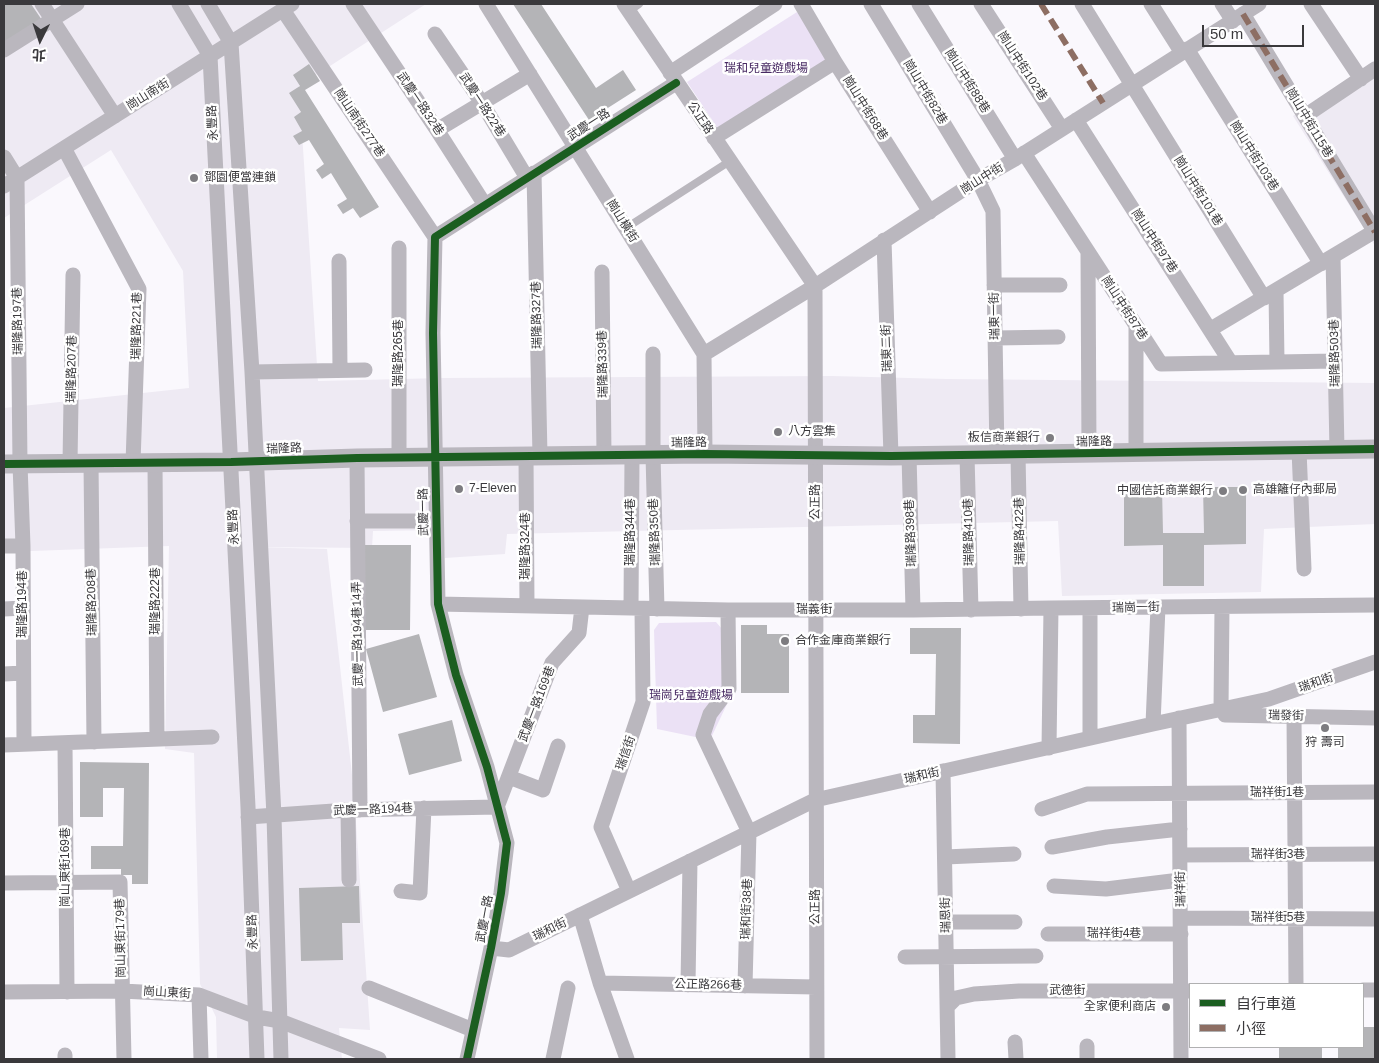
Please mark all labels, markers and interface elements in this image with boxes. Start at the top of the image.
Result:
north arrow [15,15,65,65]
scale bar [1204,15,1306,47]
text: 50 m [1210,25,1243,42]
street label: 崗山中街102巷 [994,29,1050,103]
text: 北 [31,46,46,63]
street label: 崗山中街88巷 [941,46,993,116]
street label: 崗山中街82巷 [900,57,950,127]
park label: 瑞和兒童遊戲場 [724,62,808,76]
street label: 武慶一路32巷 [394,70,446,138]
street label: 武慶一路22巷 [456,70,508,140]
street label: 崗山中街68巷 [839,73,891,143]
street label: 崗山南街 [124,76,172,114]
street label: 崗山中街115巷 [1282,85,1336,161]
street label: 崗山南街277巷 [331,86,387,160]
street label: 公正路 [684,99,716,137]
street label: 永豐路 [205,105,221,141]
street label: 武慶一路 [565,106,613,144]
street label: 崗山中街103巷 [1227,118,1281,194]
street label: 崗山中街101巷 [1171,153,1225,229]
street label: 崗山中街 [958,160,1006,198]
place label: 鄧園便當連鎖 [204,171,276,185]
marker: 鄧園便當連鎖 [188,172,200,184]
street label: 崗山橫街 [603,197,641,245]
street label: 崗山中街97巷 [1128,206,1180,276]
street label: 崗山中街87巷 [1098,273,1150,343]
street label: 瑞隆路327巷 [529,281,545,349]
street label: 瑞隆路197巷 [10,287,26,355]
street label: 瑞隆路221巷 [129,292,145,360]
street label: 瑞東一街 [987,292,1003,340]
street label: 瑞隆路265巷 [392,319,406,387]
street label: 瑞隆路503巷 [1327,319,1343,387]
street label: 瑞東二街 [879,324,895,372]
street label: 瑞隆路339巷 [595,330,611,398]
street label: 瑞隆路207巷 [64,335,80,403]
place label: 八方雲集 [788,425,836,439]
marker: 八方雲集 [772,426,784,438]
place label: 板信商業銀行 [968,431,1040,445]
marker: 板信商業銀行 [1044,432,1056,444]
street label: 瑞隆路 [1076,434,1112,450]
street label: 瑞隆路 [671,435,707,451]
street label: 瑞隆路 [266,441,302,457]
place label: 7-Eleven [469,482,516,496]
marker: 7-Eleven [453,483,465,495]
place label: 高雄籬仔內郵局 [1253,483,1337,497]
street label: 公正路 [809,484,823,520]
place label: 中國信託商業銀行 [1117,484,1213,498]
marker: 高雄籬仔內郵局 [1237,484,1249,496]
marker: 中國信託商業銀行 [1217,485,1229,497]
street label: 武慶一路 [416,488,432,536]
street label: 瑞隆路422巷 [1012,497,1028,565]
street label: 瑞隆路344巷 [624,498,638,566]
street label: 瑞隆路350巷 [647,498,663,566]
street label: 瑞隆路410巷 [961,498,977,566]
street label: 瑞隆路398巷 [903,499,919,567]
street label: 永豐路 [226,509,242,545]
street label: 瑞隆路324巷 [519,512,533,580]
street label: 瑞隆路222巷 [149,567,163,635]
street label: 瑞隆路208巷 [84,568,100,636]
street label: 瑞隆路194巷 [16,570,30,638]
street label: 武慶一路194巷14弄 [350,581,366,687]
street label: 瑞崗一街 [1112,600,1160,616]
street label: 瑞義街 [796,603,832,617]
place label: 合作金庫商業銀行 [795,634,891,648]
marker: 合作金庫商業銀行 [779,635,791,647]
street label: 武慶一路169巷 [516,664,558,744]
street label: 瑞和街 [1297,670,1335,696]
park label: 瑞崗兒童遊戲場 [649,689,733,703]
street label: 瑞發街 [1268,708,1304,724]
marker: 狩 壽司 [1319,722,1331,734]
street label: 瑞信街 [613,734,639,772]
place label: 狩 壽司 [1305,736,1345,750]
street label: 瑞和街 [903,765,941,787]
street label: 瑞祥街1巷 [1250,786,1304,800]
street label: 武慶一路194巷 [333,801,413,819]
street label: 崗山東街169巷 [59,827,73,907]
street label: 瑞祥街3巷 [1251,848,1305,862]
street label: 瑞祥街 [1173,871,1189,907]
street label: 瑞和街38巷 [739,878,755,940]
street label: 公正路 [809,889,823,925]
street label: 武慶一路 [474,894,496,944]
street label: 瑞恩街 [938,897,954,933]
street label: 崗山東街179巷 [113,898,129,978]
street label: 瑞祥街5巷 [1251,911,1305,925]
street label: 永豐路 [245,914,261,950]
street label: 瑞和街 [531,916,569,944]
street label: 瑞祥街4巷 [1087,927,1141,941]
street label: 公正路266巷 [674,977,742,993]
legend [1189,983,1364,1048]
street label: 武德街 [1049,984,1085,998]
street label: 崗山東街 [143,985,191,1001]
text: 自行車道 [1236,995,1296,1012]
place label: 全家便利商店 [1084,1000,1156,1014]
marker: 全家便利商店 [1160,1001,1172,1013]
text: 小徑 [1236,1020,1266,1037]

